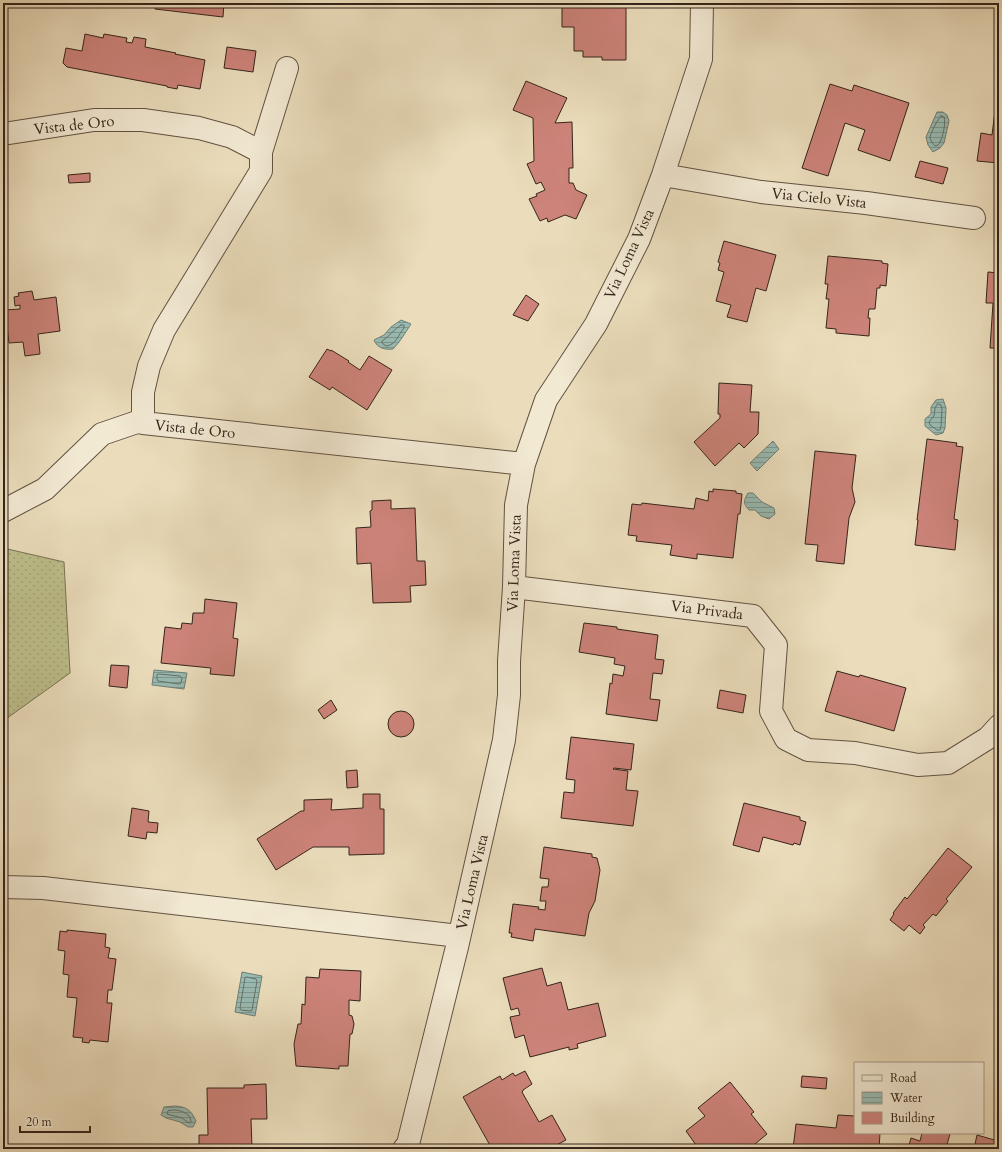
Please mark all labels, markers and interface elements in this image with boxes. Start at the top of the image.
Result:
street label: Vista de Oro [33,111,115,139]
street label: Via Cielo Vista [770,183,868,213]
street label: Via Loma Vista [599,205,659,302]
street label: Vista de Oro [154,415,236,443]
street label: Via Loma Vista [502,513,526,612]
street label: Via Privada [670,596,745,624]
street label: Via Loma Vista [451,832,493,932]
legend [854,1062,984,1134]
text: Road [890,1070,917,1086]
text: Water [889,1090,923,1106]
scale bar [20,1108,90,1134]
text: Building [890,1110,935,1126]
text: 20 m [26,1114,53,1130]

